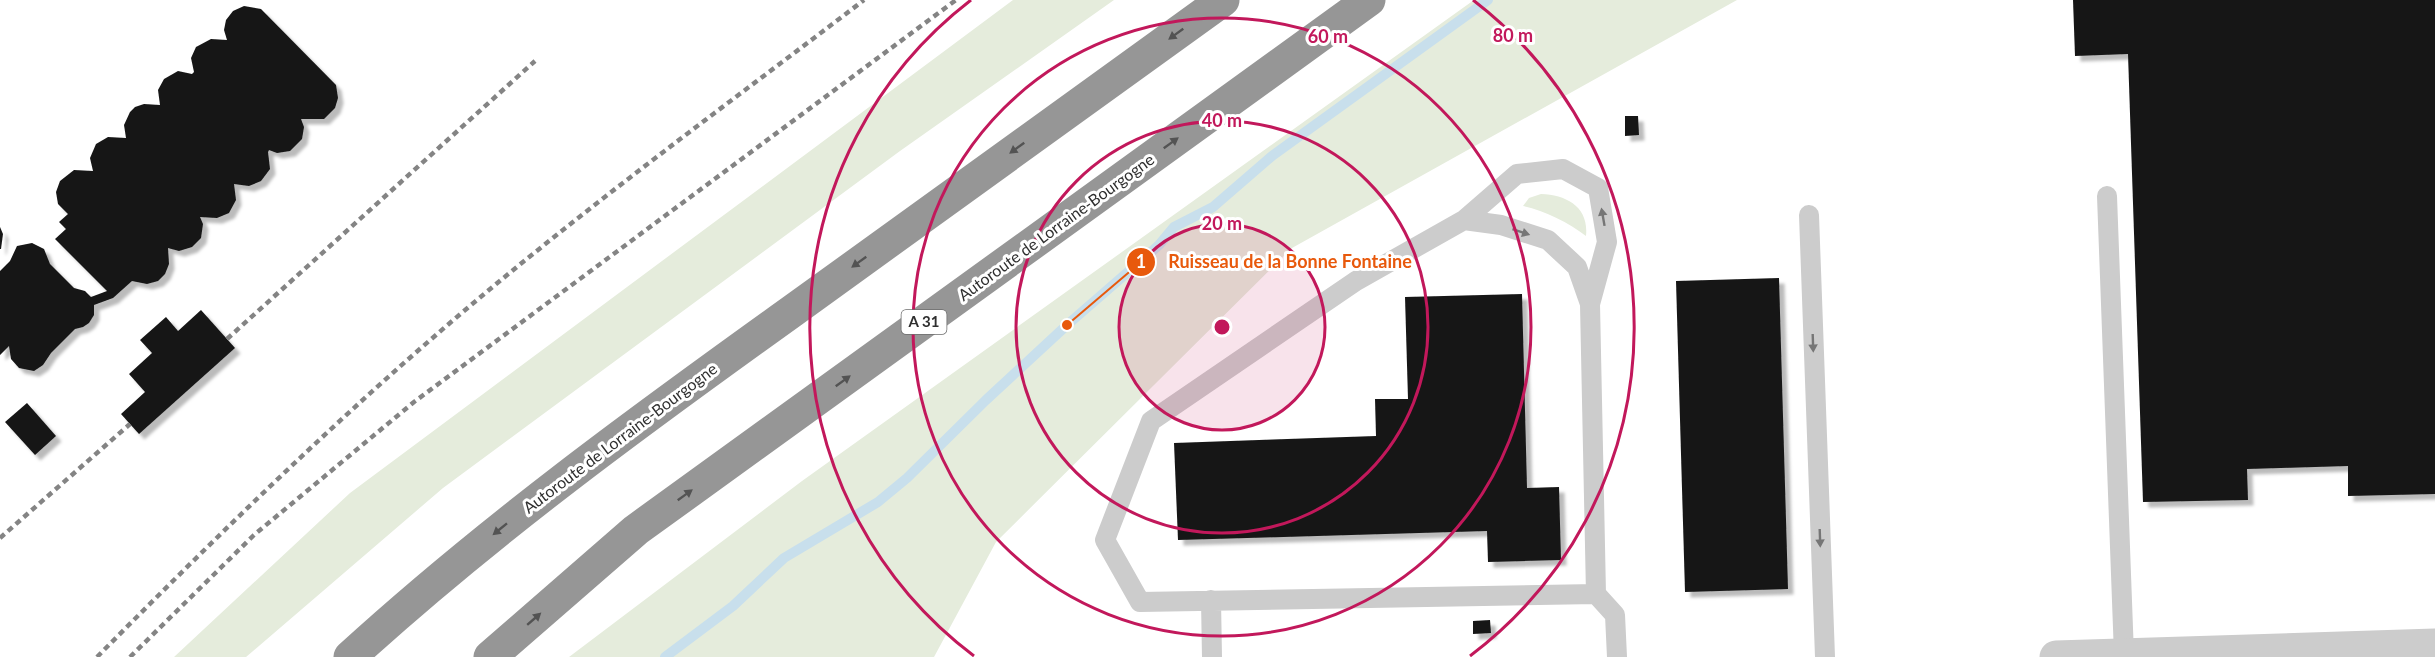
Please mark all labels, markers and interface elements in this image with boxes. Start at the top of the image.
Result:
text: 80 m [1493,24,1533,46]
text: 60 m [1308,25,1348,47]
one-way arrow [1168,28,1184,40]
text: 40 m [1202,109,1242,131]
one-way arrow [1163,137,1179,149]
one-way arrow [1010,142,1026,154]
street label: Autoroute de Lorraine-Bourgogne [954,149,1157,304]
one-way arrow [1598,208,1607,227]
text: 20 m [1202,212,1242,234]
one-way arrow [1512,227,1530,237]
callout: Ruisseau de la Bonne Fontaine [1126,244,1424,280]
text: 1 [1136,250,1146,272]
text: Ruisseau de la Bonne Fontaine [1168,250,1412,272]
one-way arrow [852,256,868,268]
road number: A 31 [902,310,946,334]
centre of rings [1212,317,1232,337]
one-way arrow [1808,333,1818,352]
street label: Autoroute de Lorraine-Bourgogne [519,358,720,517]
one-way arrow [835,375,850,387]
one-way arrow [676,489,692,501]
one-way arrow [493,522,508,534]
one-way arrow [1816,528,1825,547]
one-way arrow [526,612,542,625]

